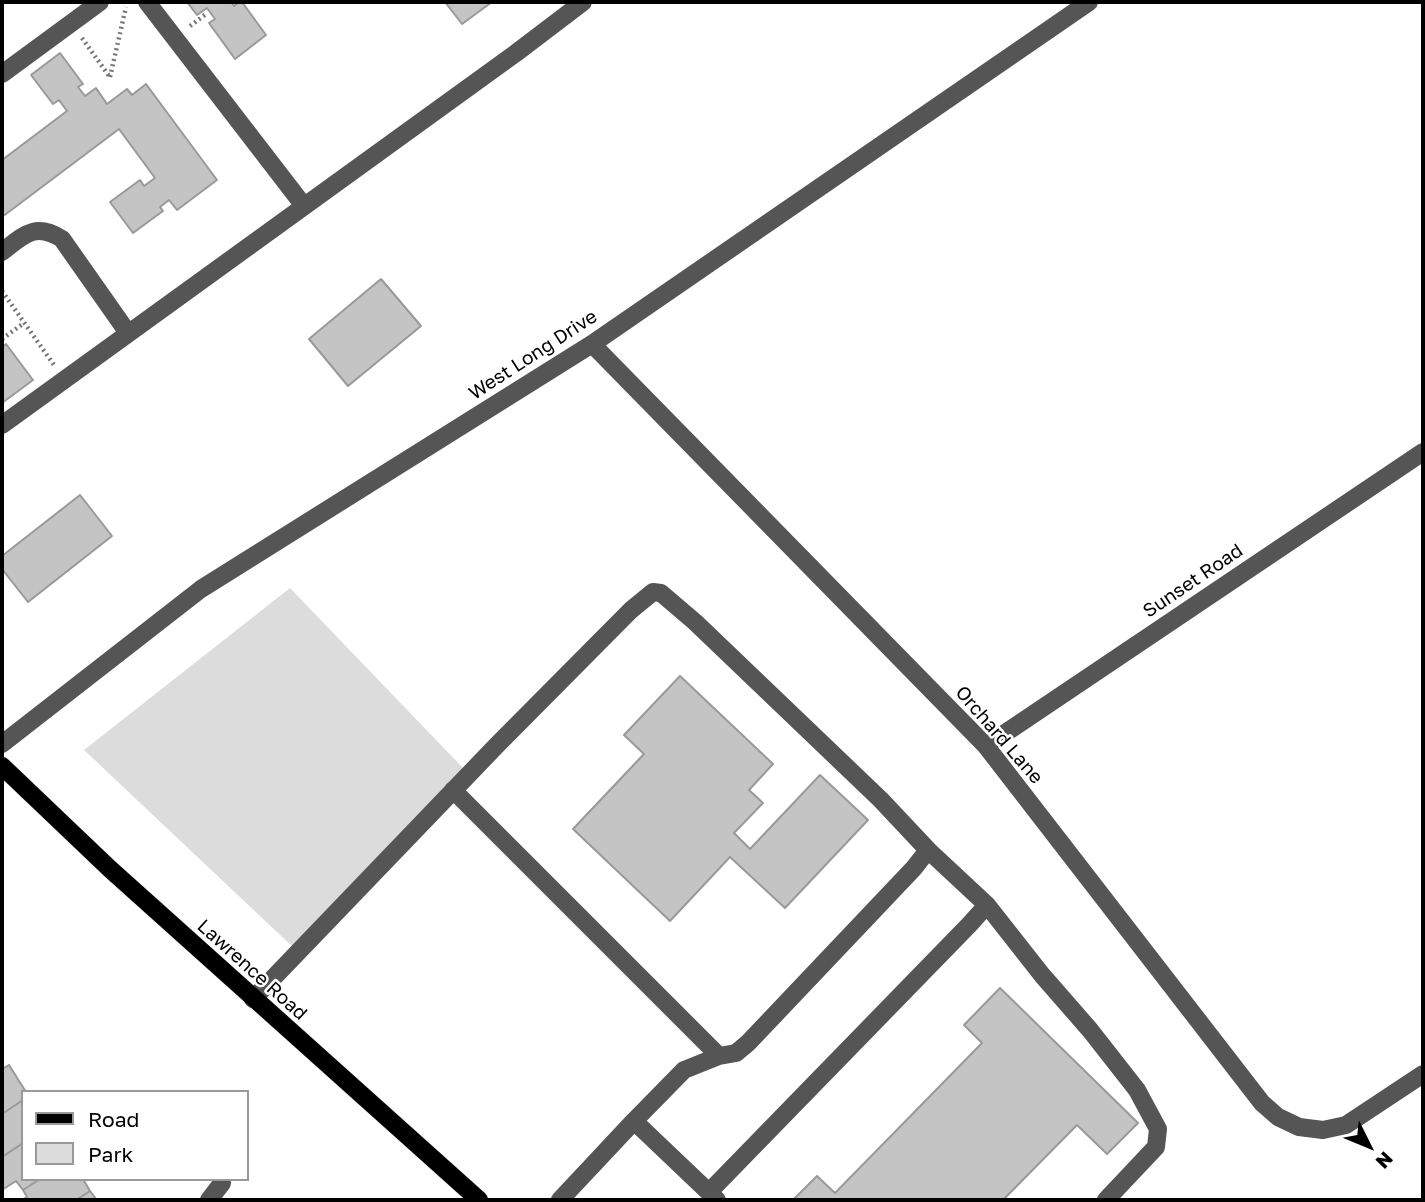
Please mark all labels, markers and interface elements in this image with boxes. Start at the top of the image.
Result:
street label: West Long Drive [465,305,601,405]
street label: Sunset Road [1139,539,1247,623]
street label: Orchard Lane [950,681,1048,789]
street label: Lawrence Road [193,915,311,1025]
legend [21,1090,248,1181]
text: Road [88,1106,139,1132]
north arrow [1334,1111,1404,1181]
text: Park [88,1141,133,1167]
text: N [1371,1148,1398,1174]

